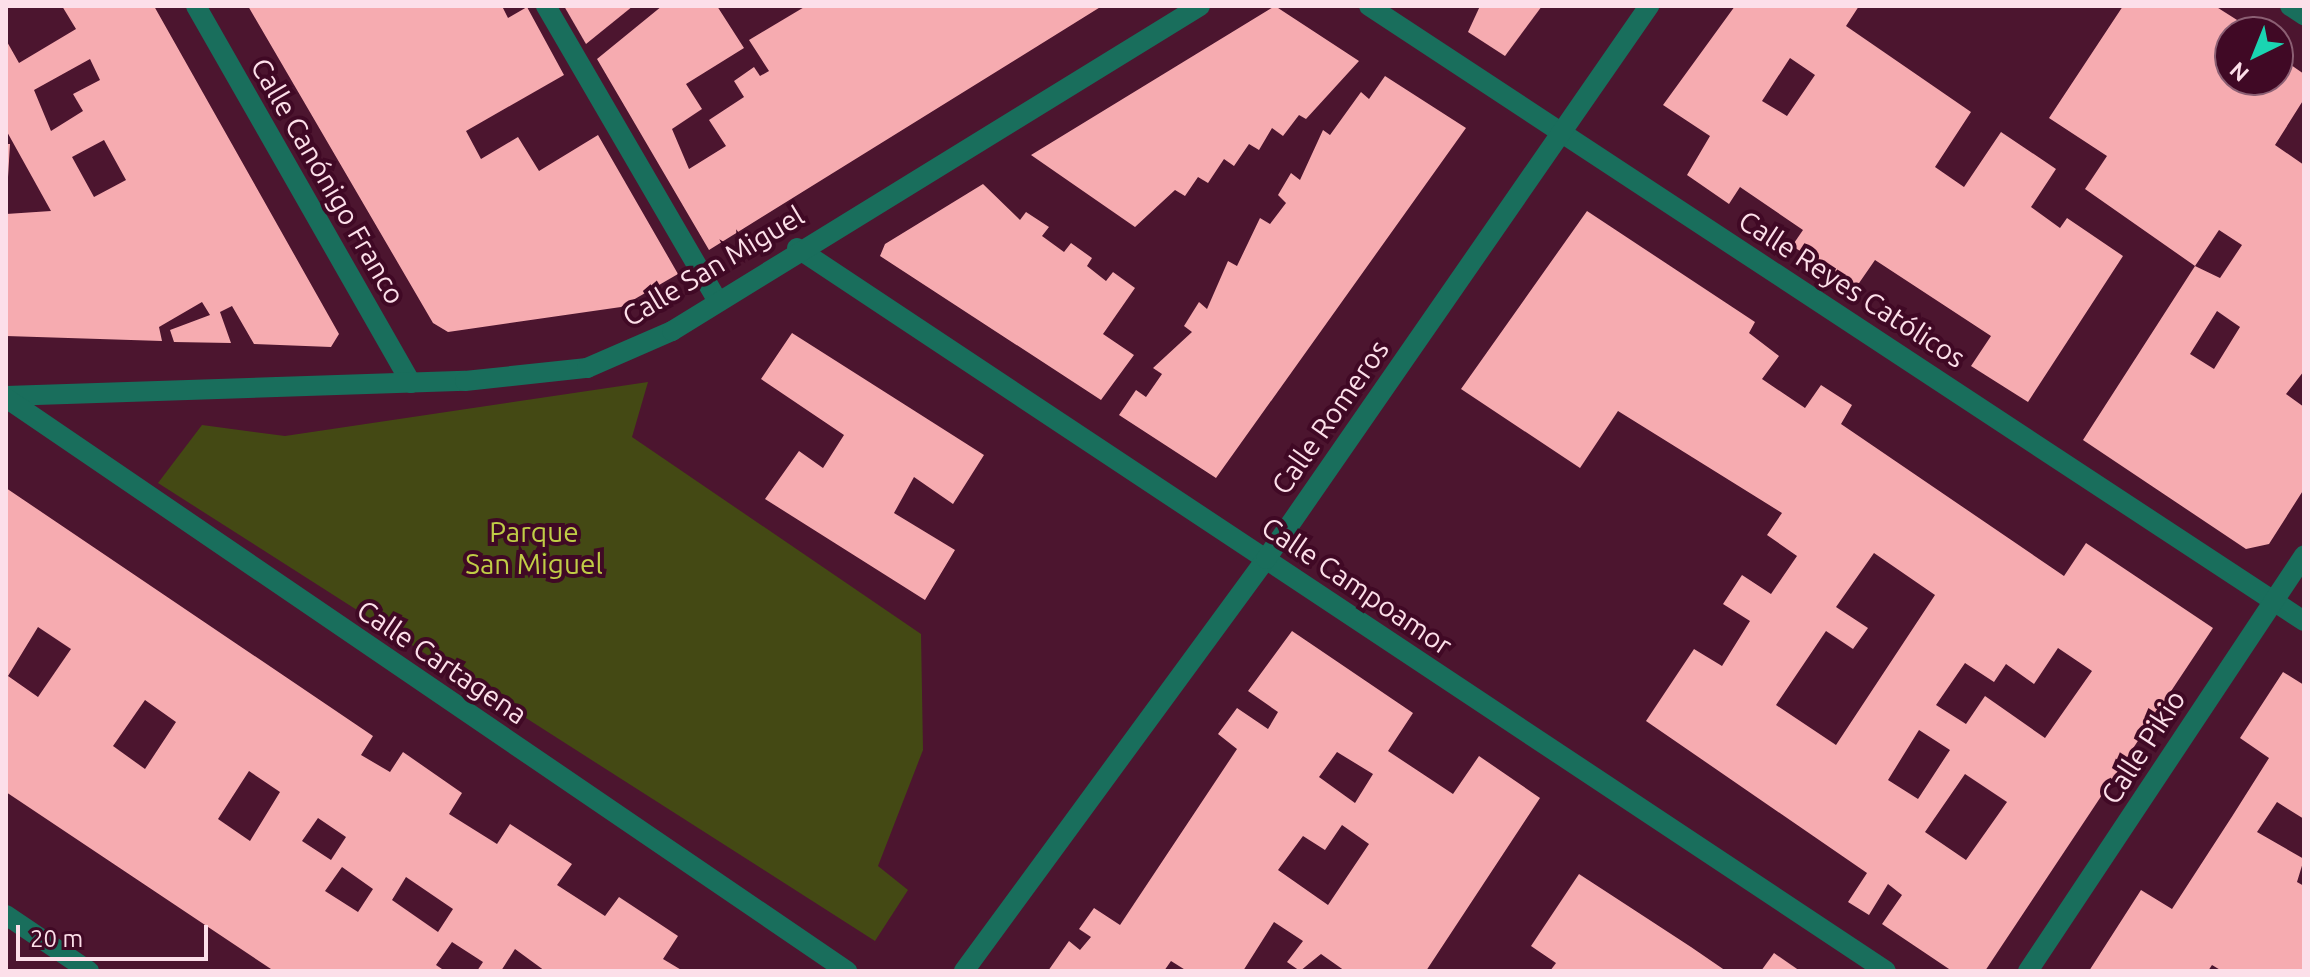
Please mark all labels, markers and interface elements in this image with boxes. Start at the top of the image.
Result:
north arrow [2214,16,2294,96]
street label: Calle Canónigo Franco [244,52,412,310]
text: N [2224,58,2253,87]
street label: Calle San Miguel [616,199,810,333]
street label: Calle Reyes Católicos [1733,203,1971,375]
street label: Calle Romeros [1264,333,1396,501]
street label: Calle Campoamor [1256,510,1458,662]
park label: Parque San Miguel [465,515,603,581]
street label: Calle Cartagena [351,593,533,731]
street label: Calle Pikio [2094,684,2192,810]
scale bar [20,909,212,959]
text: 20 m [30,925,83,952]

